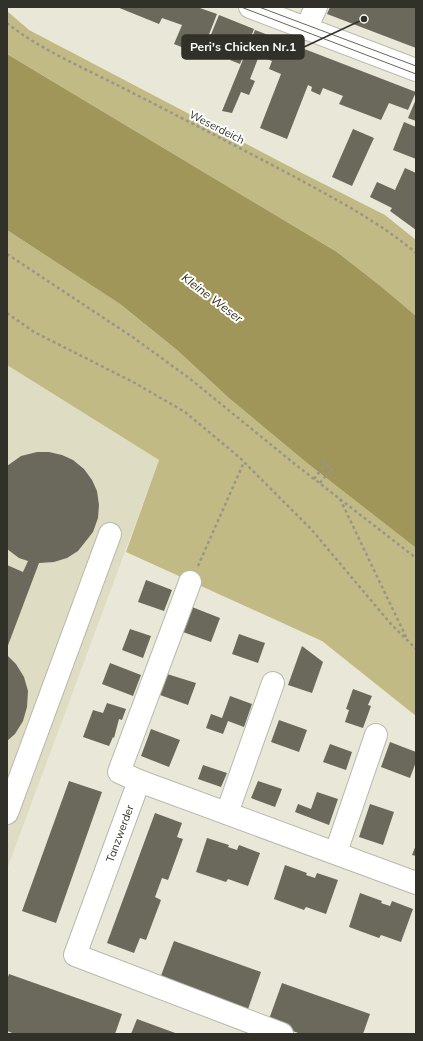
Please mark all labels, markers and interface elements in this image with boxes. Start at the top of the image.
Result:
callout: Peri's Chicken Nr.1 [182,35,304,59]
text: Peri's Chicken Nr.1 [190,39,296,54]
street label: Weserdeich [187,107,247,147]
water label: Kleine Weser [179,270,246,326]
street label: Tanzwerder [103,803,137,864]

